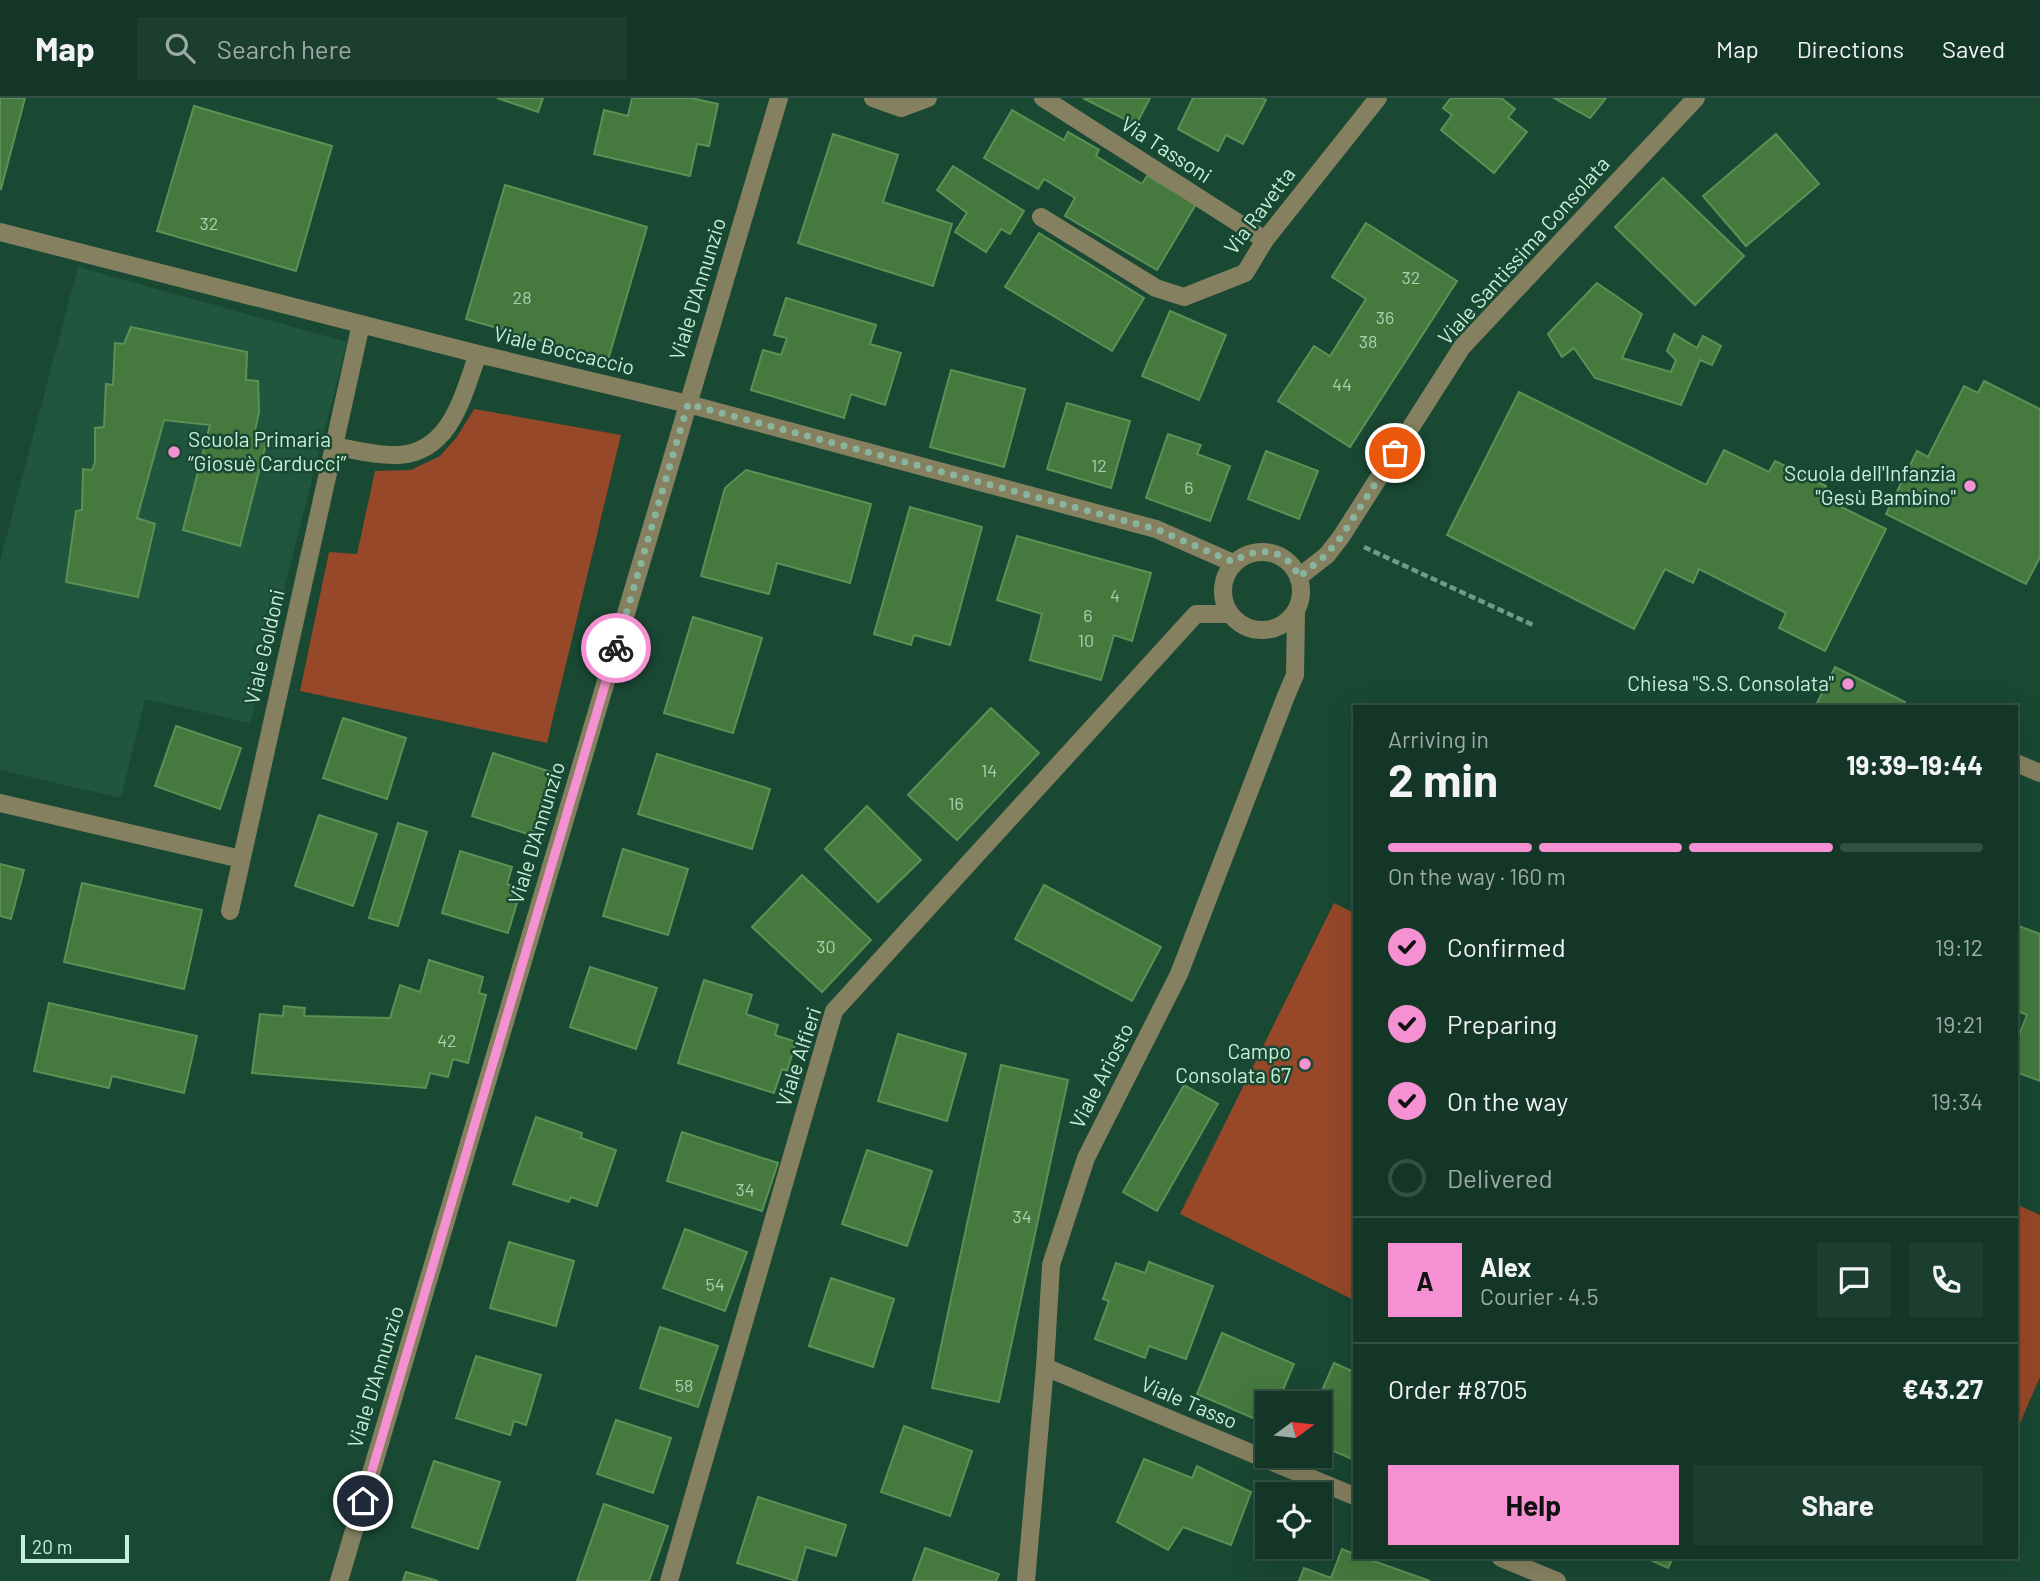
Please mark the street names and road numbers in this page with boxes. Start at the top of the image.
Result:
street label: Via Tassoni [1117,110,1217,187]
street label: Viale Santissima Consolata [1432,151,1614,349]
street label: Via Ravetta [1218,162,1300,259]
street label: Viale D'Annunzio [663,214,730,363]
street label: Viale Boccaccio [491,320,637,379]
street label: Viale Goldoni [238,587,289,707]
street label: Viale D'Annunzio [502,758,569,907]
street label: Viale Alfieri [770,1004,825,1110]
street label: Viale Ariosto [1063,1019,1138,1132]
street label: Viale D'Annunzio [341,1302,408,1451]
street label: Viale Tasso [1138,1370,1242,1433]

